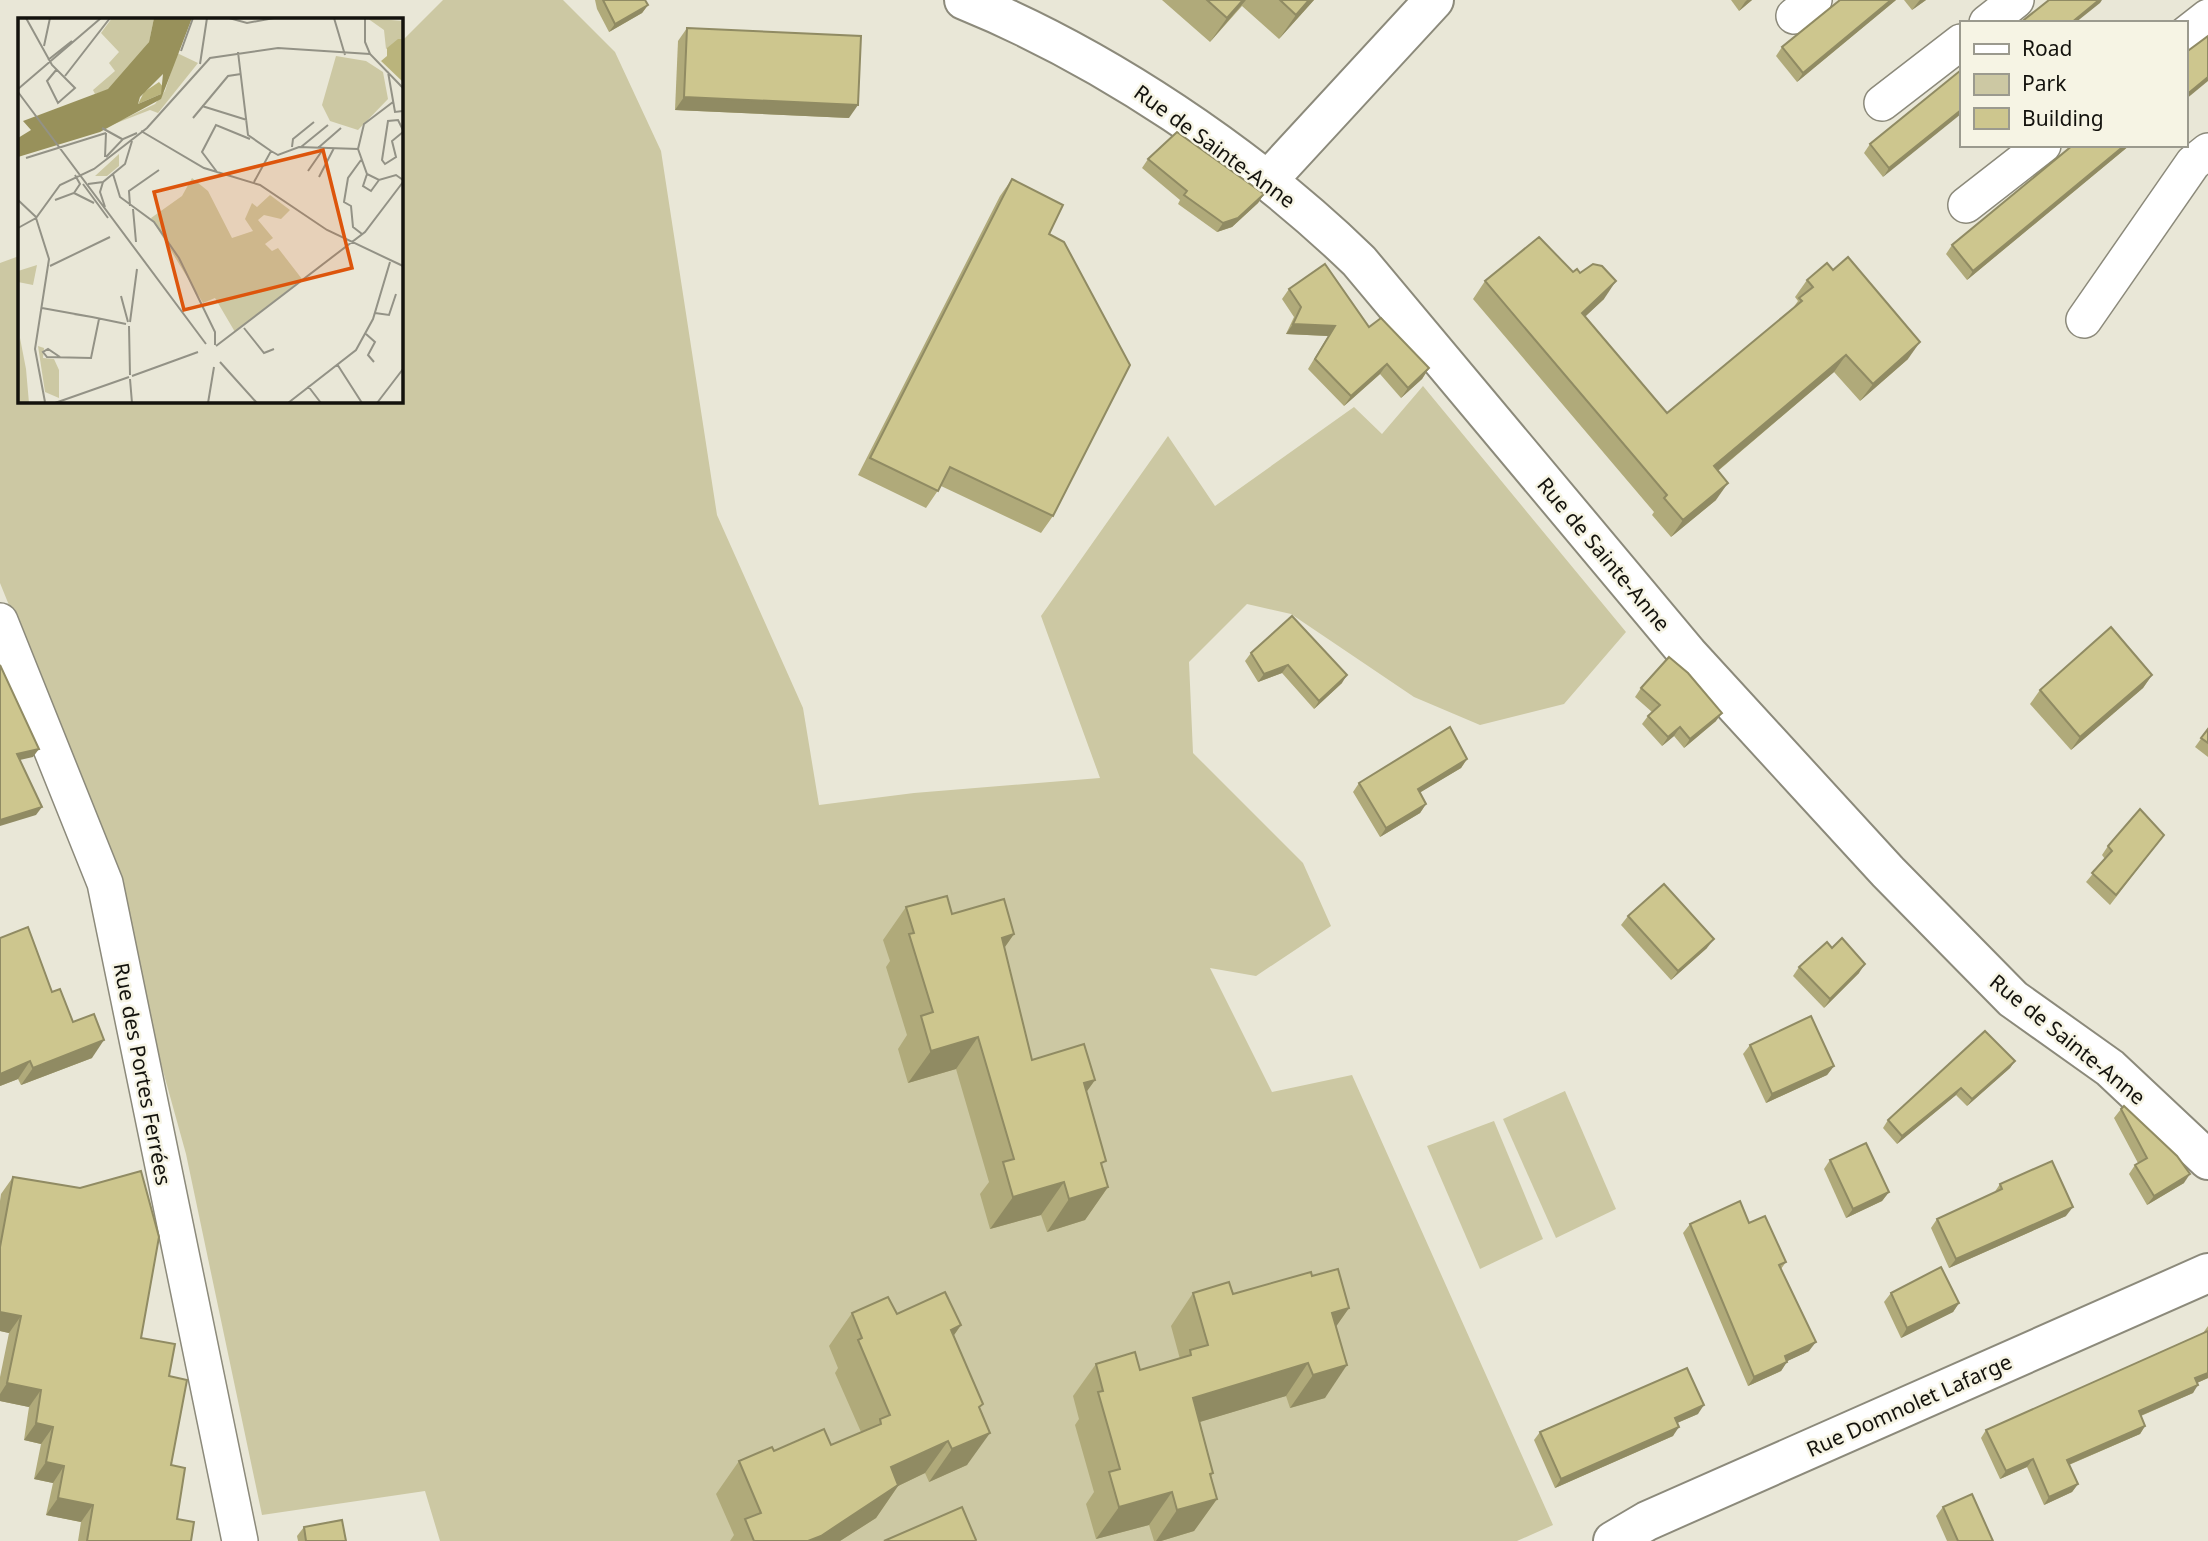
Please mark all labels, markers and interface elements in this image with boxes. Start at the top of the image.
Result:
inset map [18,18,402,402]
legend [1960,21,2187,147]
text: Road [2022,34,2072,62]
text: Park [2022,69,2067,97]
street label: Rue de Sainte-Anne [1129,78,1301,214]
text: Building [2022,104,2104,132]
street label: Rue de Sainte-Anne [1531,471,1677,637]
street label: Rue des Portes Ferrées [108,960,178,1188]
street label: Rue de Sainte-Anne [1984,967,2152,1111]
street label: Rue Domnolet Lafarge [1802,1347,2016,1463]

